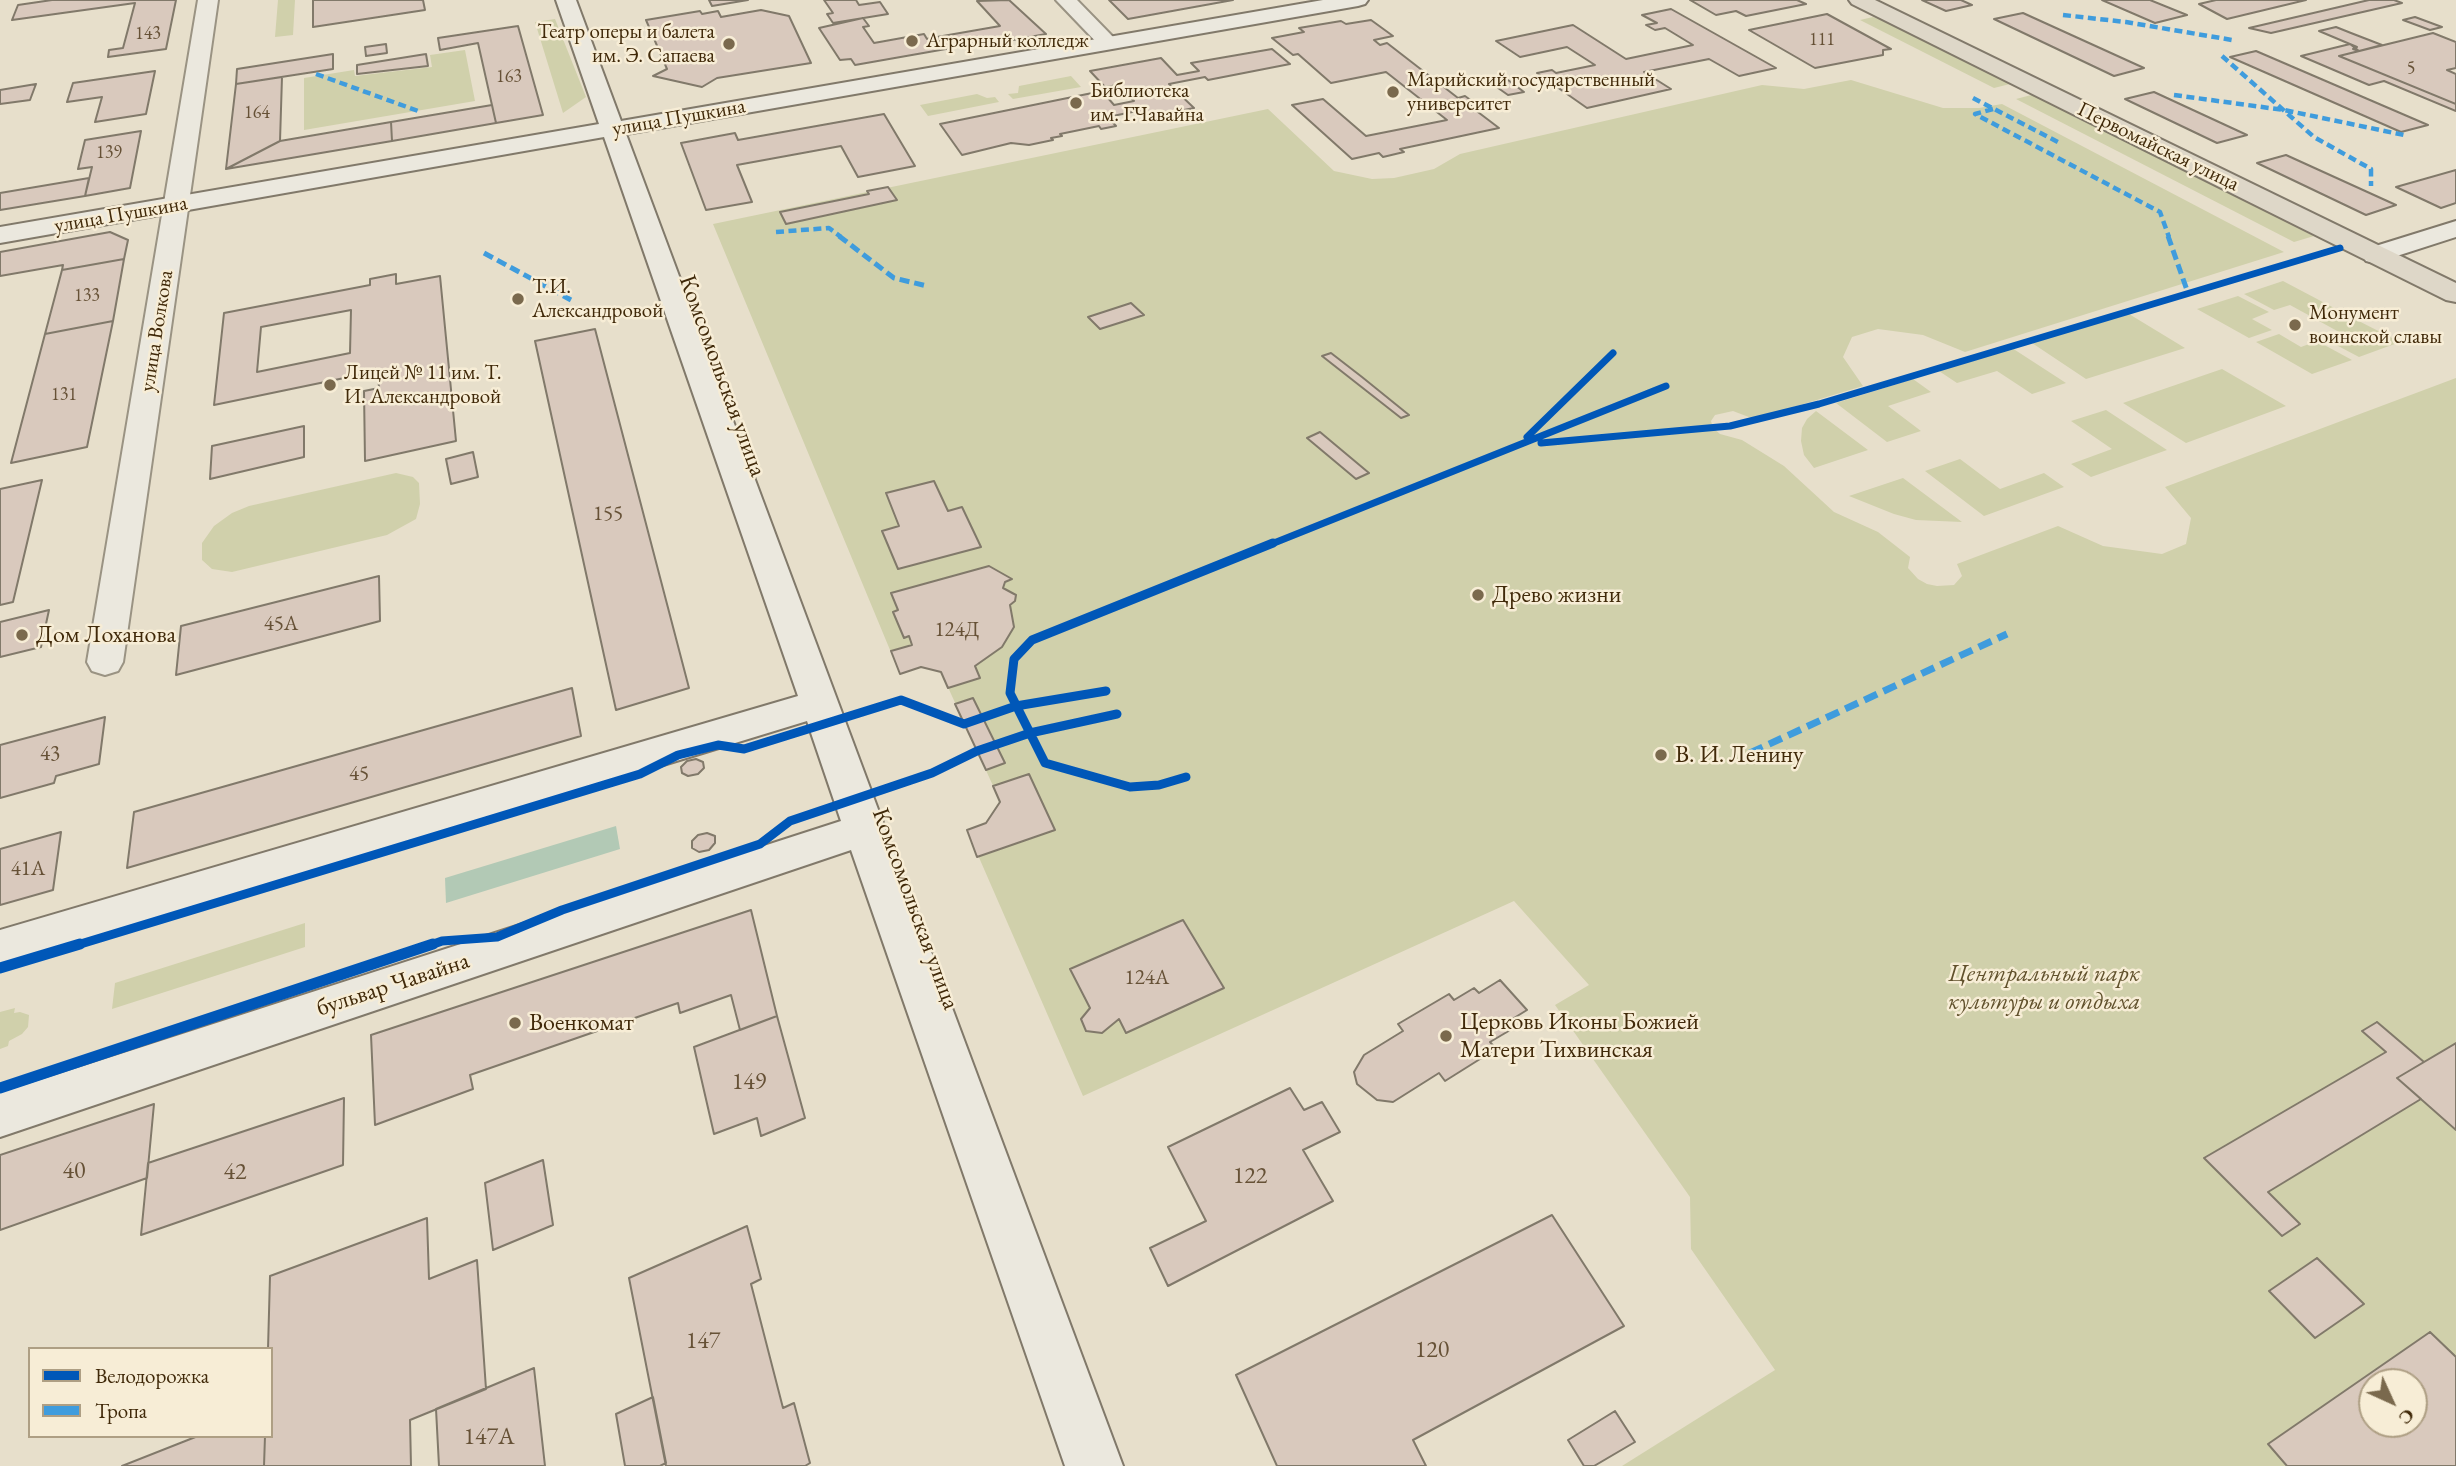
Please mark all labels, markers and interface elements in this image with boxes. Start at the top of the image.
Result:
place label: Театр оперы и балета им. Э. Сапаева [537,19,715,69]
house number: 143 [135,23,161,45]
place label: Аграрный колледж [926,28,1089,54]
house number: 111 [1809,29,1835,51]
marker: Аграрный колледж [904,33,920,49]
marker: Театр оперы и балета им. Э. Сапаева [721,36,737,52]
house number: 5 [2407,58,2415,80]
house number: 163 [496,66,522,88]
place label: Марийский государственный университет [1407,67,1655,117]
place label: Библиотека им. Г.Чавайна [1090,78,1204,128]
marker: Марийский государственный университет [1385,84,1401,100]
street label: улица Пушкина [610,94,748,142]
marker: Библиотека им. Г.Чавайна [1068,95,1084,111]
street label: Первомайская улица [2073,97,2243,197]
house number: 164 [244,102,270,124]
house number: 139 [96,142,122,164]
street label: улица Пушкина [52,191,190,239]
street label: улица Волкова [135,268,179,394]
street label: Комсомольская улица [672,271,772,481]
place label: Т.И. Александровой [532,274,663,324]
house number: 133 [74,285,100,307]
marker: Т.И. Александровой [510,291,526,307]
place label: Монумент воинской славы [2309,300,2442,350]
marker: Монумент воинской славы [2287,317,2303,333]
place label: Лицей № 11 им. Т. И. Александровой [344,360,502,410]
marker: Лицей № 11 им. Т. И. Александровой [322,377,338,393]
house number: 131 [51,384,77,406]
house number: 155 [593,501,623,527]
place label: Древо жизни [1492,581,1621,609]
marker: Древо жизни [1470,587,1486,603]
house number: 45А [264,611,298,637]
house number: 124Д [934,617,980,643]
place label: Дом Лоханова [36,621,176,649]
marker: Дом Лоханова [14,627,30,643]
house number: 43 [40,741,60,767]
place label: В. И. Ленину [1675,741,1804,769]
marker: В. И. Ленину [1653,747,1669,763]
house number: 45 [349,761,369,787]
street label: Комсомольская улица [865,804,965,1014]
house number: 41А [11,856,45,882]
street label: бульвар Чавайна [313,947,473,1023]
park label: Центральный парк культуры и отдыха [1948,960,2140,1016]
house number: 124А [1125,965,1169,991]
place label: Церковь Иконы Божией Матери Тихвинская [1460,1008,1699,1064]
place label: Военкомат [529,1009,634,1037]
marker: Военкомат [507,1015,523,1031]
marker: Церковь Иконы Божией Матери Тихвинская [1438,1028,1454,1044]
house number: 149 [732,1068,766,1096]
house number: 40 [62,1157,86,1185]
house number: 42 [223,1158,247,1186]
house number: 122 [1233,1162,1267,1190]
house number: 147 [686,1327,720,1355]
house number: 120 [1415,1336,1449,1364]
legend [28,1347,273,1438]
text: Велодорожка [95,1362,209,1389]
north arrow [2358,1368,2428,1438]
text: Тропа [95,1397,147,1424]
text: С [2393,1403,2420,1430]
house number: 147А [463,1423,515,1451]

